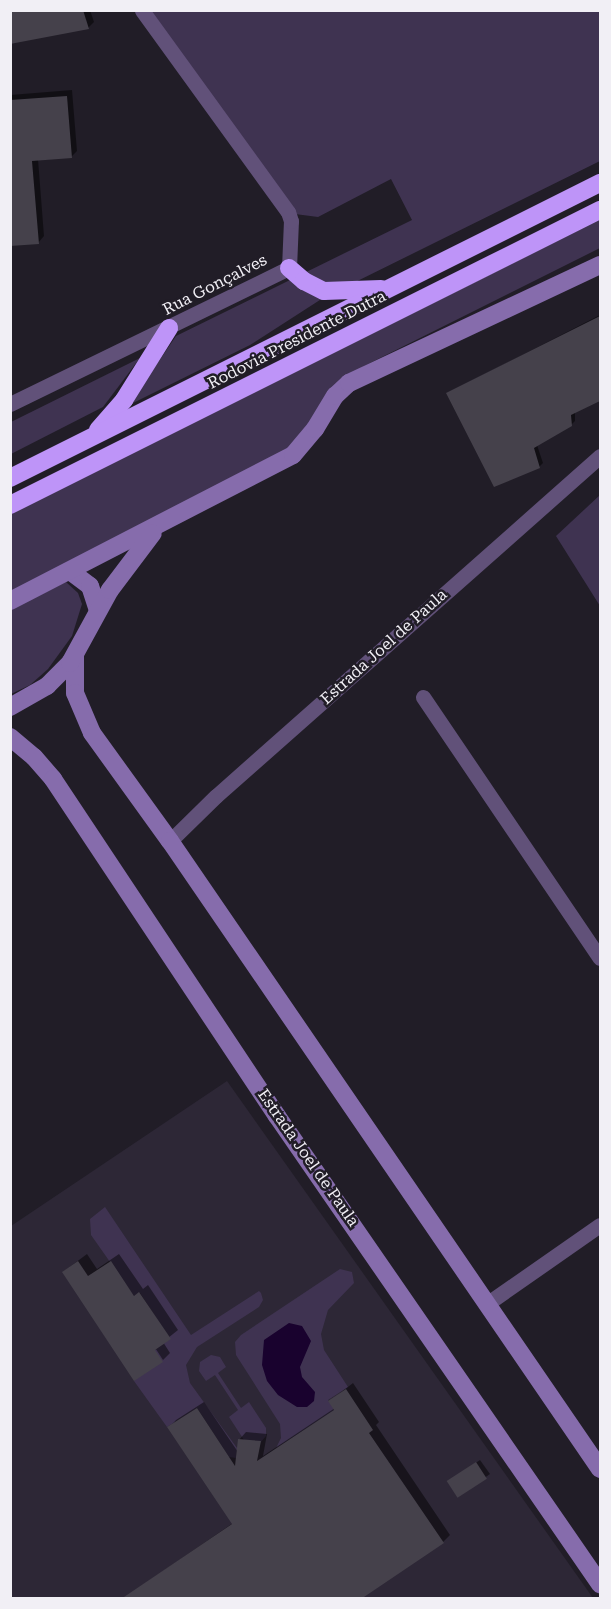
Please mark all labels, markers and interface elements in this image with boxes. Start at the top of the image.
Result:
street label: Rua Gonçalves [160,250,270,320]
street label: Rodovia Presidente Dutra [205,287,389,393]
street label: Estrada Joel de Paula [317,585,451,709]
street label: Estrada Joel de Paula [253,1086,363,1230]

